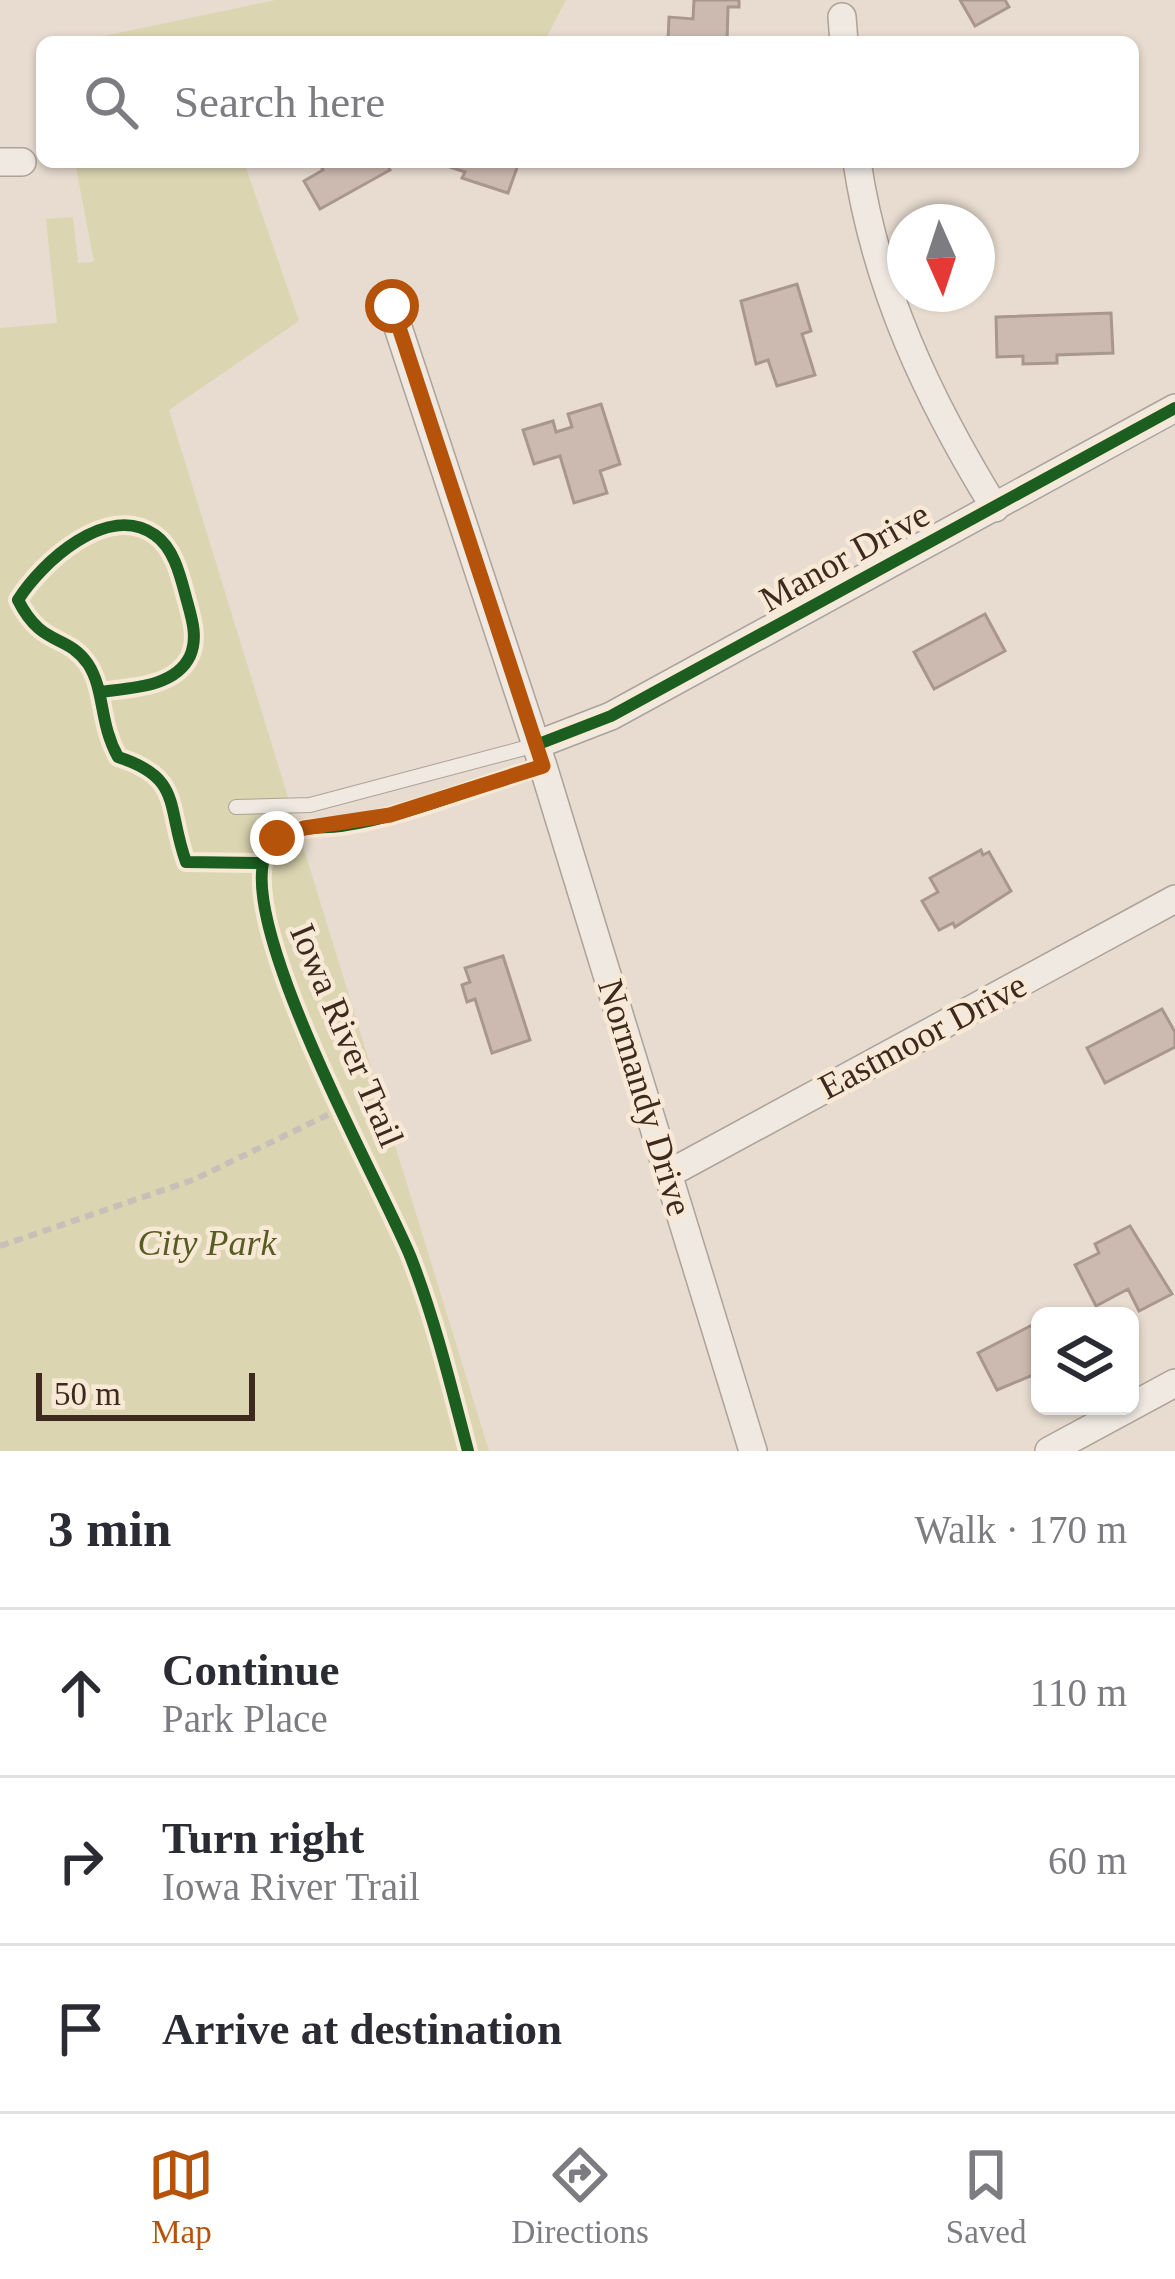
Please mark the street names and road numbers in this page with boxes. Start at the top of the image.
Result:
street label: Manor Drive [753,494,936,620]
street label: Iowa River Trail [282,918,412,1153]
street label: Eastmoor Drive [812,964,1033,1107]
street label: Normandy Drive [590,974,700,1220]

